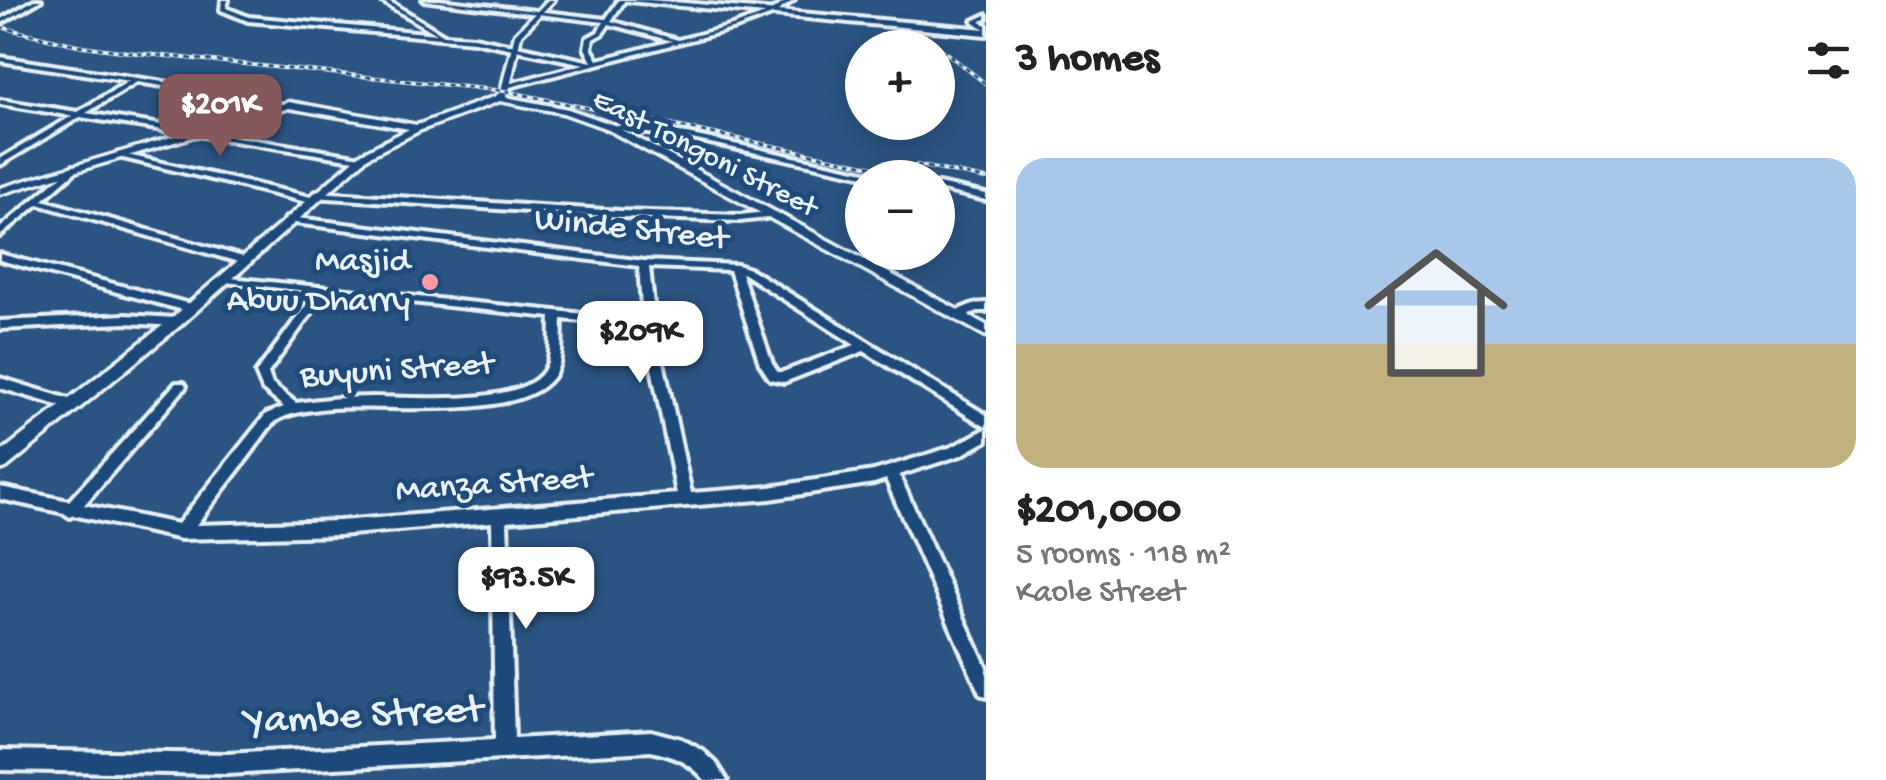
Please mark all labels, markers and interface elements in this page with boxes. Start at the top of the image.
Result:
map controls [845,30,955,270]
button: + [845,30,955,140]
icon: filters [1801,33,1856,88]
text: 3 homes [1016,36,1159,85]
pin: $201K [150,74,290,159]
street label: East Tongoni Street [586,83,825,228]
text: $201K [181,87,259,125]
button: − [845,160,955,270]
street label: Winde Street [532,200,732,262]
icon: home [1346,223,1526,403]
place label: Masjid Abuu Dharry [227,242,412,323]
marker: Masjid Abuu Dharry [419,271,441,293]
pin: $209K [570,301,710,386]
text: $209K [599,314,681,352]
street label: Buyuni Street [298,345,498,399]
street label: Manza Street [394,458,596,513]
text: $201,000 [1016,488,1181,537]
text: 5 rooms · 118 m² [1016,537,1231,575]
pin: $93.5K [445,547,607,632]
text: $93.5K [480,560,572,598]
text: Kaole Street [1016,575,1184,613]
street label: Yambe Street [240,687,488,749]

